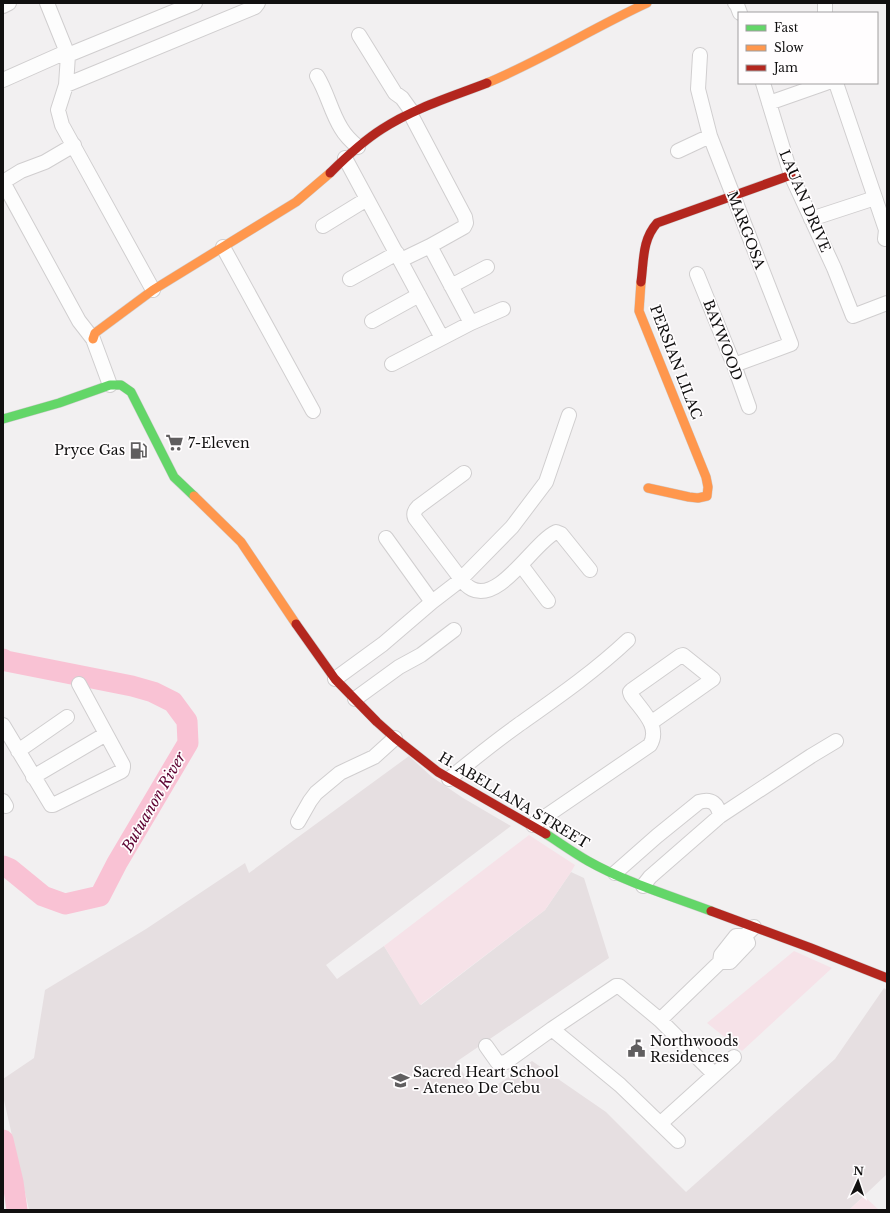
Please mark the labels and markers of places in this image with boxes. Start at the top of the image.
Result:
supermarket icon: 7-Eleven [165,433,185,453]
place label: 7-Eleven [188,434,250,452]
fuel station icon: Pryce Gas [128,440,148,460]
place label: Pryce Gas [54,441,125,459]
place label: Northwoods Residences [650,1032,738,1066]
public building icon: Northwoods Residences [627,1039,647,1059]
place label: Sacred Heart School - Ateneo De Cebu [413,1063,559,1097]
school or university icon: Sacred Heart School - Ateneo De Cebu [390,1070,410,1090]

